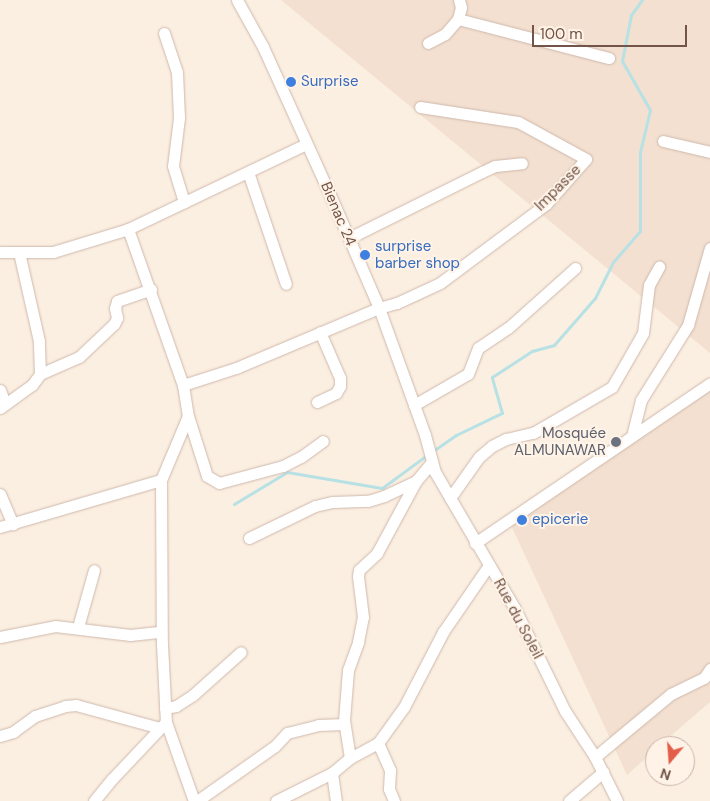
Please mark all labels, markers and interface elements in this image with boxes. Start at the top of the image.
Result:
scale bar [535,15,690,47]
text: 100 m [540,24,583,44]
place label: Surprise [301,73,358,91]
marker: Surprise [285,76,297,88]
street label: Impasse [531,161,585,215]
street label: Bienac 24 [316,179,360,249]
place label: surprise barber shop [375,237,460,272]
marker: surprise barber shop [359,249,371,261]
place label: Mosquée ALMUNAWAR [514,424,606,459]
marker: Mosquée ALMUNAWAR [610,436,622,448]
place label: epicerie [532,511,588,529]
marker: epicerie [516,514,528,526]
street label: Rue du Soleil [489,576,547,662]
north arrow [645,736,695,786]
text: N [658,764,673,784]

